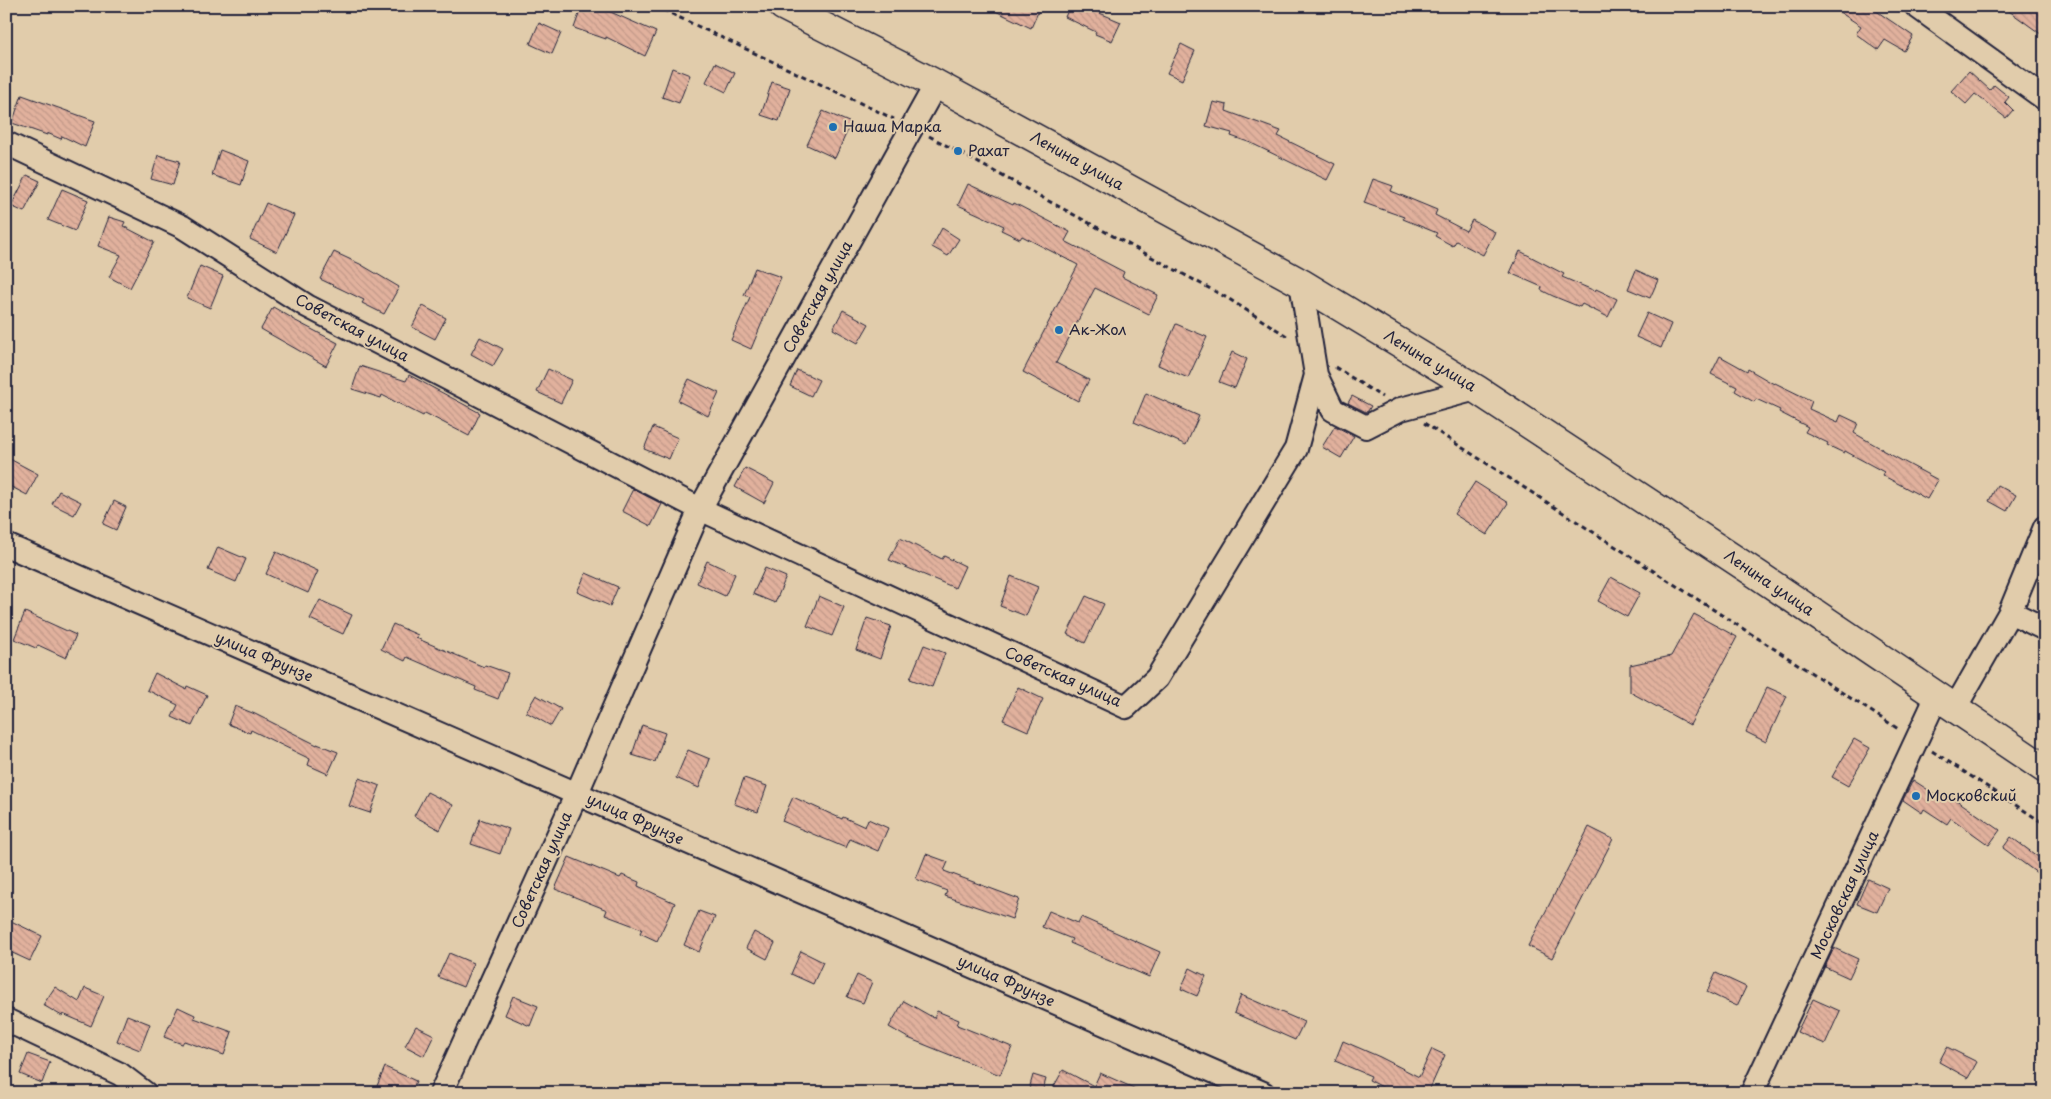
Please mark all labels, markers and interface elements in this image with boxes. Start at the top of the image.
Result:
place label: Наша Марка [843,114,942,137]
marker: Наша Марка [827,121,839,133]
street label: Ленина улица [1027,124,1129,195]
place label: Рахат [968,138,1010,161]
marker: Рахат [952,145,964,157]
street label: Советская улица [776,235,858,357]
street label: Советская улица [292,287,414,367]
place label: Ак-Жол [1069,317,1127,340]
street label: Ленина улица [1380,323,1482,397]
marker: Ак-Жол [1053,324,1065,336]
street label: Ленина улица [1720,543,1820,621]
street label: улица Фрунзе [212,625,317,687]
street label: Советская улица [1001,640,1126,712]
place label: Московский [1926,783,2017,806]
street label: улица Фрунзе [583,786,688,849]
marker: Московский [1910,790,1922,802]
street label: Советская улица [505,807,577,932]
street label: Московская улица [1804,826,1884,962]
street label: улица Фрунзе [954,948,1059,1011]

